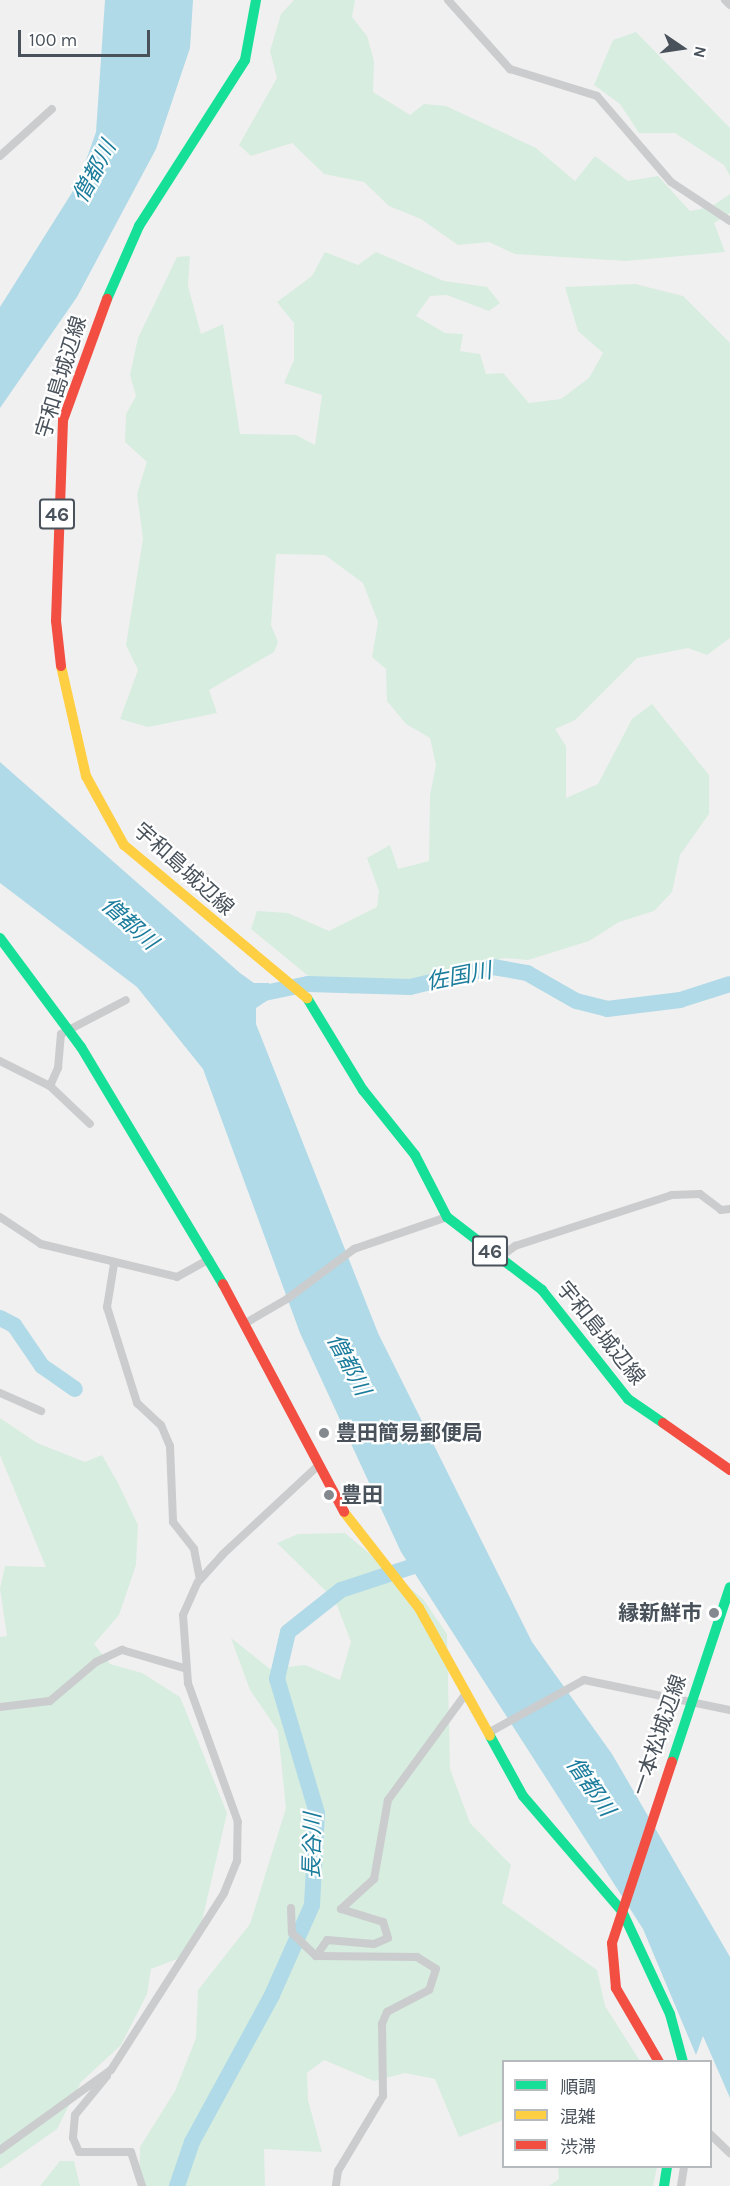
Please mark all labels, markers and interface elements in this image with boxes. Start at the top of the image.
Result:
scale bar [21,18,153,56]
north arrow [652,18,712,78]
text: 100 m [29,29,77,51]
text: N [689,44,711,60]
water label: 僧都川 [68,137,122,207]
street label: 宇和島城辺線 [31,313,91,441]
road number: 46 [38,497,76,531]
street label: 宇和島城辺線 [129,817,239,921]
water label: 僧都川 [96,892,162,956]
water label: 佐国川 [424,958,494,996]
road number: 46 [470,1234,510,1268]
street label: 宇和島城辺線 [552,1276,650,1390]
water label: 僧都川 [321,1330,375,1400]
place label: 豊田簡易郵便局 [336,1420,483,1446]
marker: 豊田簡易郵便局 [317,1426,331,1440]
place label: 豊田 [341,1482,383,1508]
marker: 豊田 [322,1488,336,1502]
place label: 縁新鮮市 [618,1600,702,1626]
marker: 縁新鮮市 [707,1606,721,1620]
street label: 一本松城辺線 [627,1671,691,1799]
water label: 僧都川 [560,1752,620,1822]
water label: 長谷川 [299,1813,327,1879]
legend [502,2060,712,2168]
text: 順調 [560,2076,596,2098]
text: 混雑 [560,2106,596,2128]
text: 渋滞 [560,2136,596,2158]

